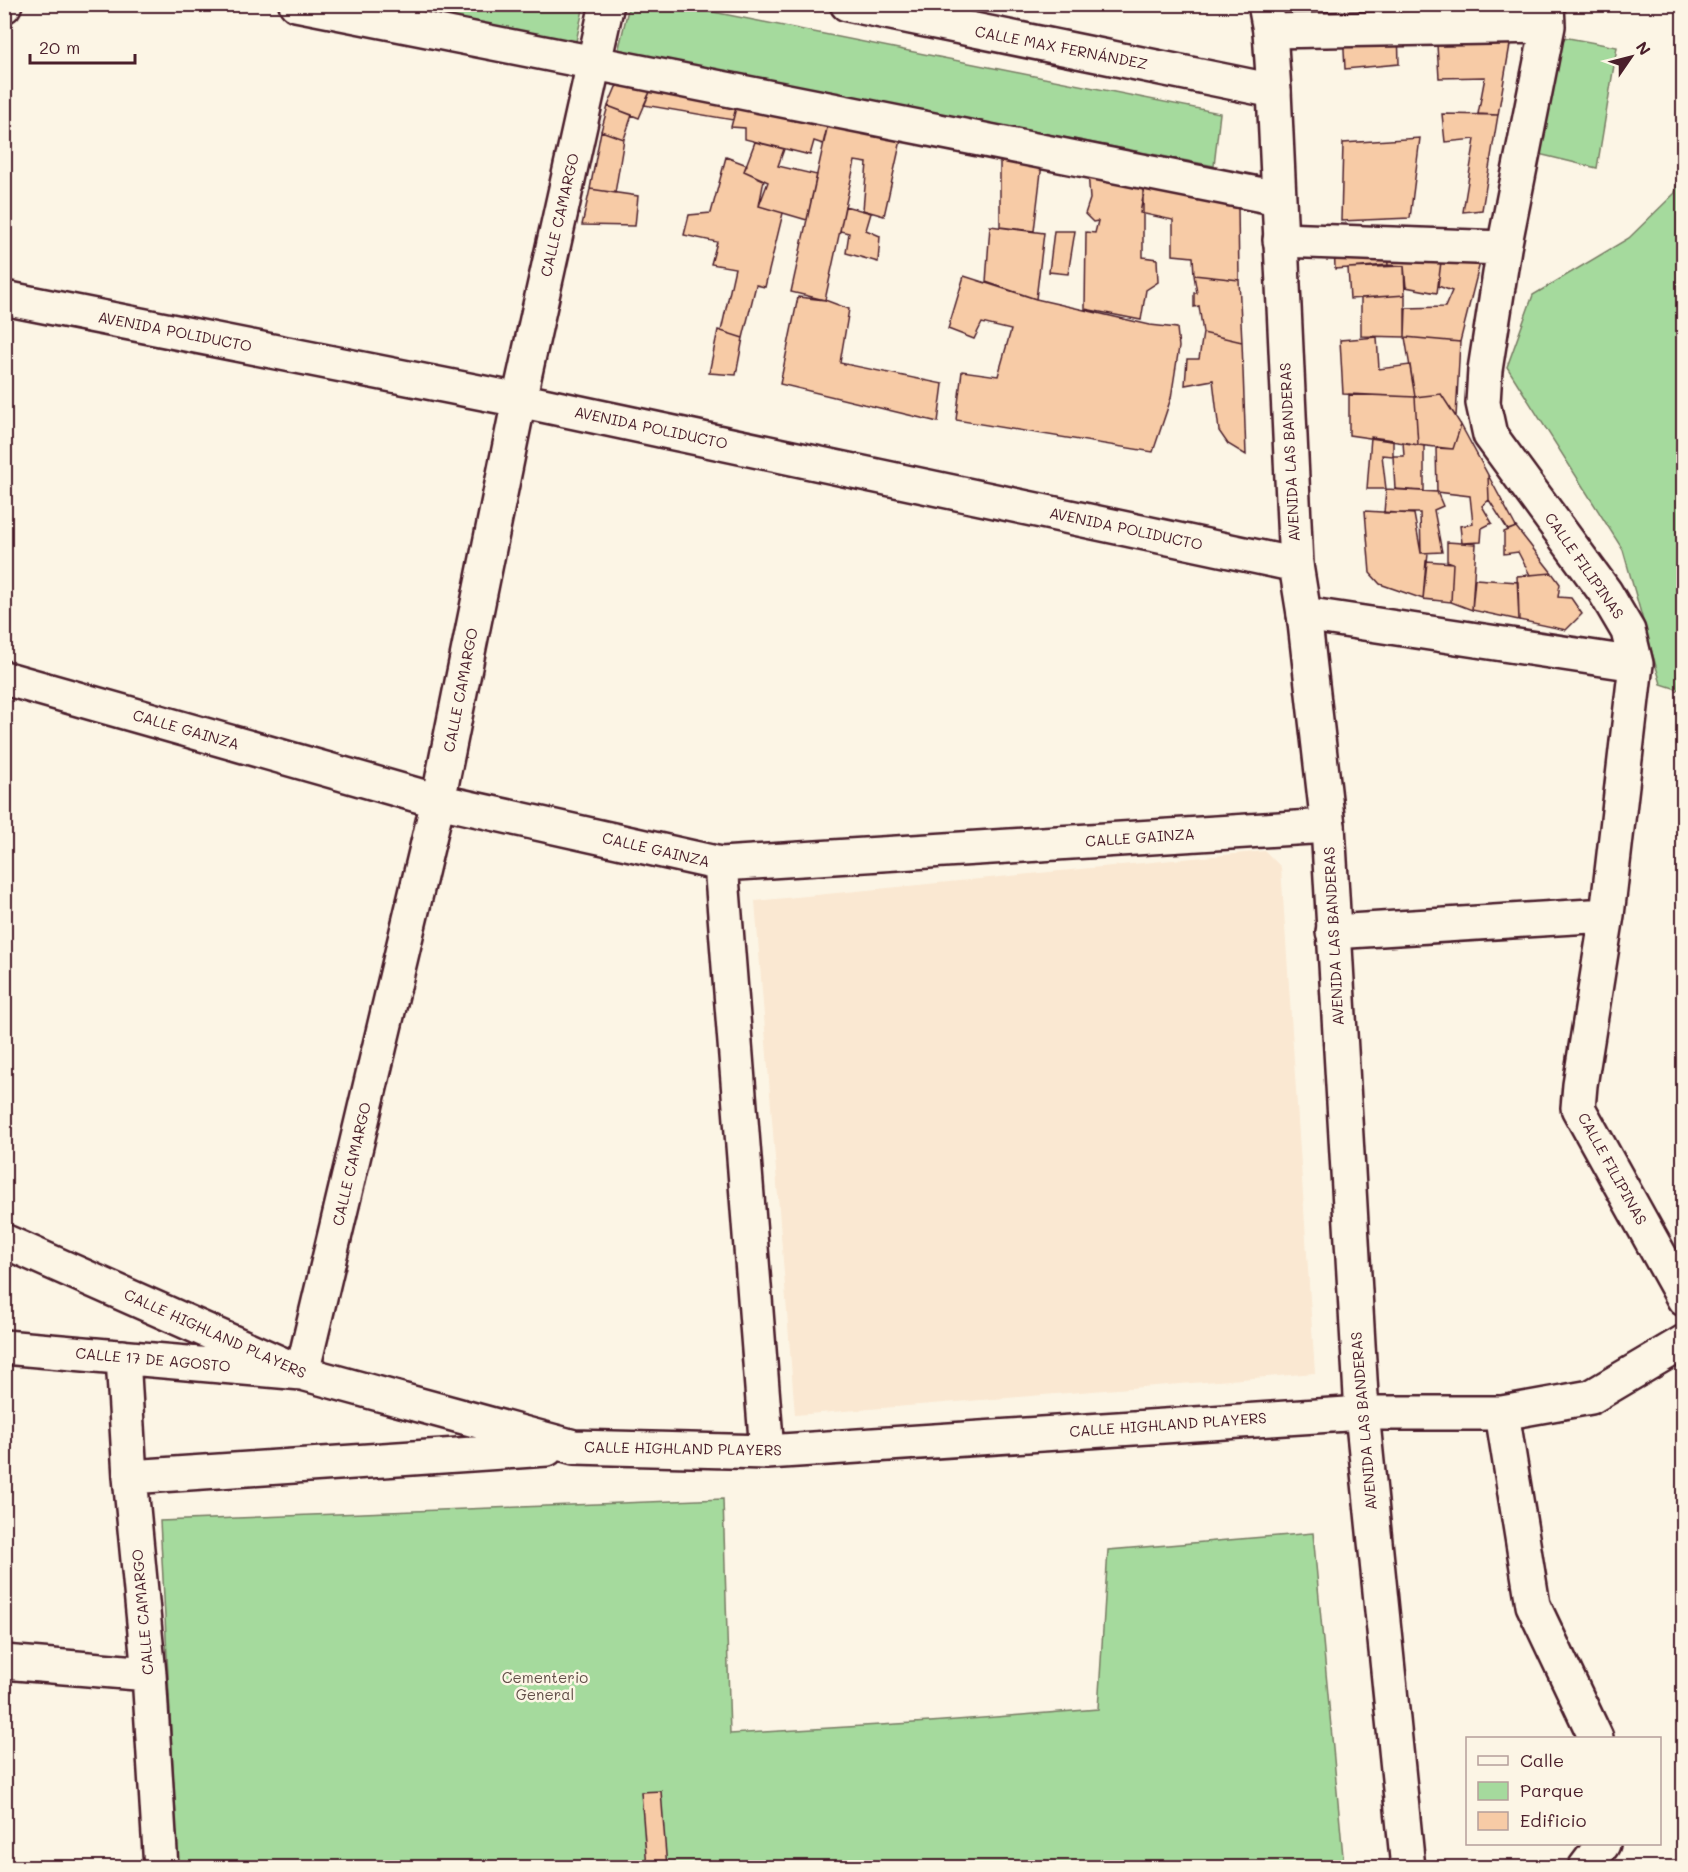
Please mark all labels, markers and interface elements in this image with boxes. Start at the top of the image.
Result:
street label: CALLE MAX FERNÁNDEZ [973,20,1149,74]
scale bar [30,27,135,65]
north arrow [1601,27,1661,87]
text: 20 m [39,35,80,59]
text: N [1632,37,1656,59]
street label: CALLE CAMARGO [535,151,583,279]
street label: AVENIDA POLIDUCTO [97,306,254,356]
street label: AVENIDA LAS BANDERAS [1274,362,1304,542]
street label: AVENIDA POLIDUCTO [573,401,730,453]
street label: AVENIDA POLIDUCTO [1048,502,1205,554]
street label: CALLE FILIPINAS [1541,508,1629,622]
street label: CALLE CAMARGO [438,626,482,754]
street label: CALLE GAINZA [131,704,242,754]
street label: CALLE GAINZA [1084,823,1195,851]
street label: CALLE GAINZA [600,827,712,871]
street label: AVENIDA LAS BANDERAS [1318,846,1348,1026]
street label: CALLE CAMARGO [327,1100,375,1228]
street label: CALLE FILIPINAS [1574,1109,1652,1228]
street label: CALLE HIGHLAND PLAYERS [121,1284,310,1382]
street label: AVENIDA LAS BANDERAS [1345,1331,1381,1511]
street label: CALLE 17 DE AGOSTO [75,1342,232,1376]
street label: CALLE HIGHLAND PLAYERS [1069,1407,1267,1441]
street label: CALLE HIGHLAND PLAYERS [584,1436,782,1460]
street label: CALLE CAMARGO [127,1548,157,1676]
park label: Cementerio General [502,1667,588,1704]
legend [1466,1737,1661,1845]
text: Calle [1520,1748,1564,1772]
text: Parque [1520,1778,1584,1802]
text: Edificio [1520,1808,1587,1832]

